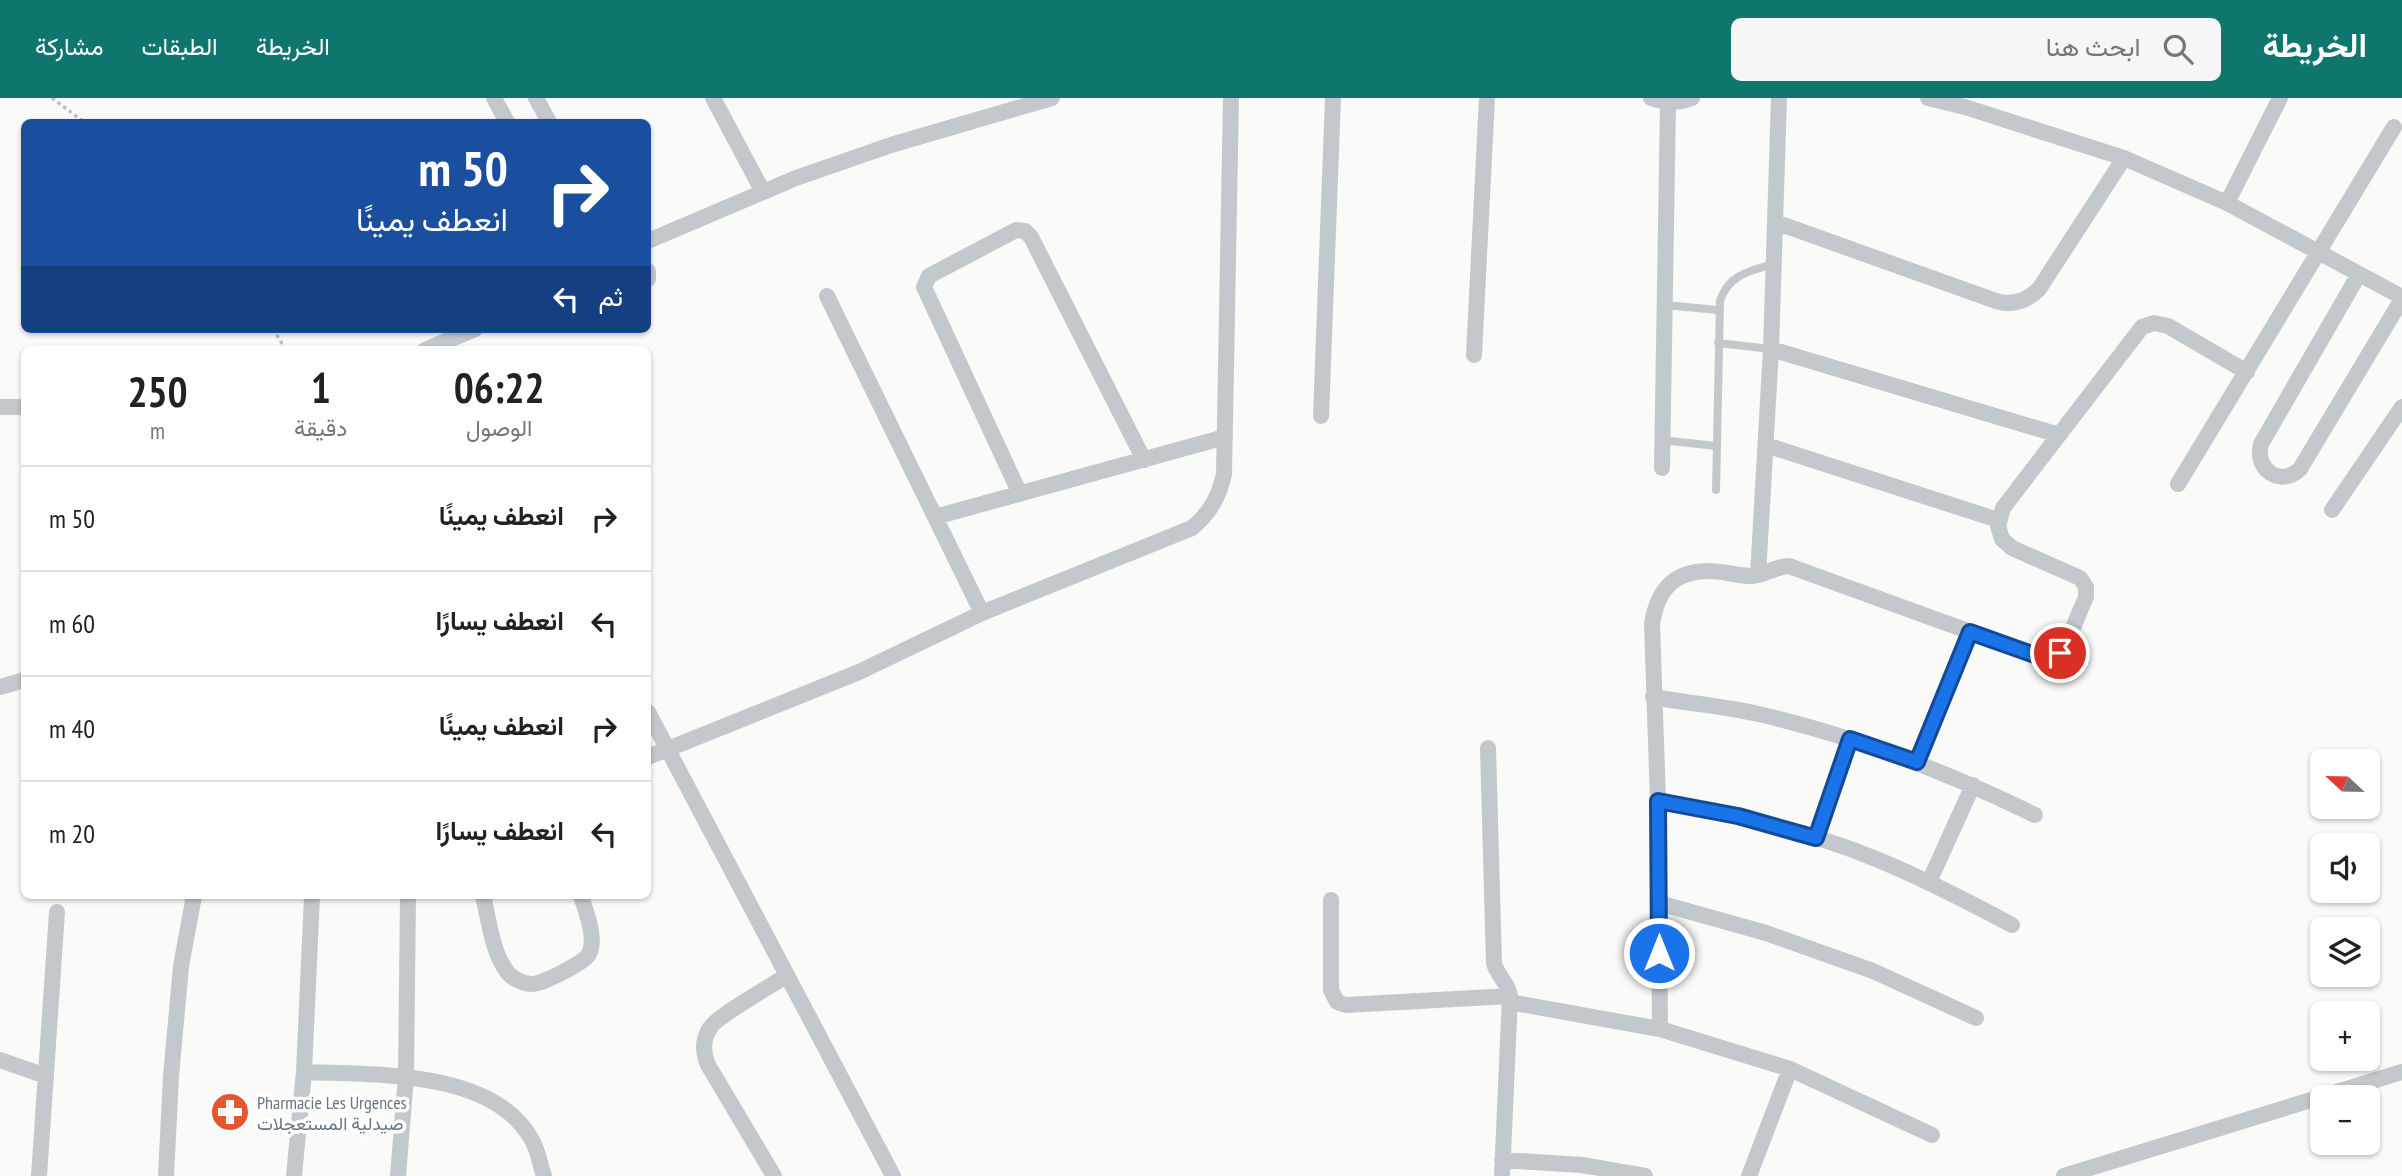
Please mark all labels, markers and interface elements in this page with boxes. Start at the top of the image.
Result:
search box [1731,18,2221,81]
text: الخريطة [2263,23,2367,66]
text: ابحث هنا [2046,30,2141,63]
icon: search [2159,30,2197,68]
text: مشاركة [35,31,103,62]
text: الطبقات [141,31,218,62]
text: الخريطة [256,31,330,62]
text: 50 m [419,136,508,200]
icon: right [532,147,623,238]
text: انعطف يمينًا [356,198,508,240]
icon: left [547,280,585,318]
text: ثم [599,280,623,313]
text: 1 [311,360,331,415]
text: 06:22 [454,360,545,415]
text: 250 [127,364,188,419]
text: دقيقة [294,413,347,442]
text: الوصول [466,413,532,442]
text: m [150,416,165,445]
text: انعطف يمينًا [439,499,564,532]
icon: right [585,500,623,538]
text: 50 m [49,502,95,535]
text: انعطف يسارًا [436,604,564,637]
icon: left [585,605,623,643]
text: 60 m [49,607,95,640]
pin [2030,623,2090,683]
icon: arrive [2041,634,2079,672]
text: انعطف يمينًا [439,709,564,742]
icon: right [585,710,623,748]
text: 40 m [49,712,95,745]
north arrow [2310,749,2380,819]
map controls [2310,749,2380,1155]
text: انعطف يسارًا [436,814,564,847]
icon: left [585,815,623,853]
text: 20 m [49,817,95,850]
button: sound [2310,833,2380,903]
position arrow [1622,916,1696,990]
button: layers [2310,917,2380,987]
button: + [2310,1001,2380,1071]
button: − [2310,1085,2380,1155]
pharmacy icon: Pharmacie Les Urgences صيدلية المستعجلات [209,1091,251,1133]
place label: Pharmacie Les Urgences صيدلية المستعجلات [257,1091,407,1135]

